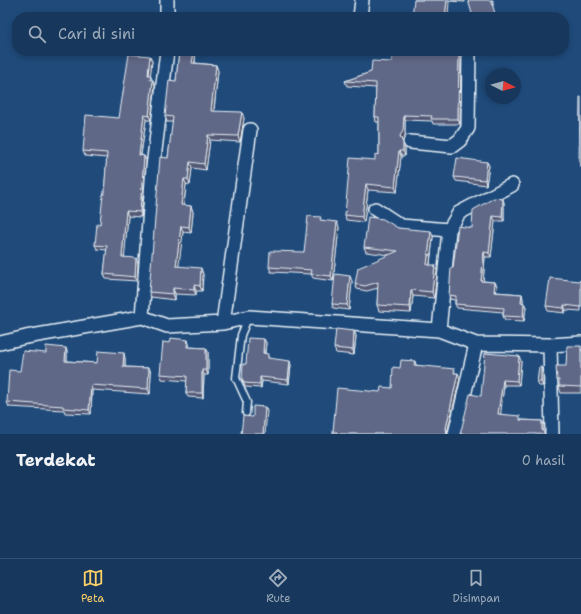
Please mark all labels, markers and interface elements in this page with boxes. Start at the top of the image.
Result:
search box [12,12,569,56]
icon: search [26,23,48,45]
text: Cari di sini [58,24,135,44]
north arrow [485,68,521,104]
text: Terdekat [16,449,96,471]
text: 0 hasil [522,452,565,469]
tab: Peta [81,567,104,606]
tab: Rute [266,567,291,606]
tab: Disimpan [452,567,500,606]

